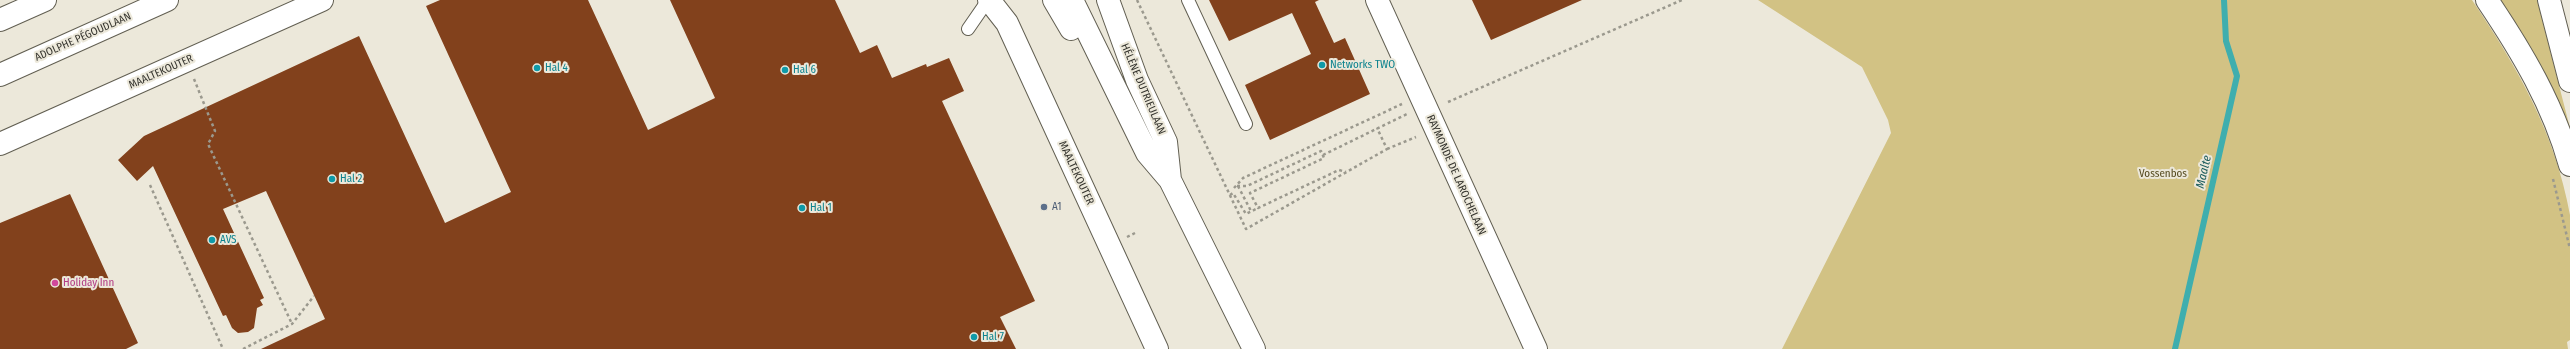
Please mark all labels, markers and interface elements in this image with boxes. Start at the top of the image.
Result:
street label: ADOLPHE PÉGOUDLAAN [33,10,133,64]
street label: HÉLÈNE DUTRIEULAAN [1118,41,1168,137]
street label: MAALTEKOUTER [127,52,195,92]
place label: Networks TWO [1330,58,1395,72]
marker: Networks TWO [1317,60,1327,70]
place label: Hal 4 [545,61,568,75]
marker: Hal 4 [532,63,542,73]
place label: Hal 6 [793,63,816,77]
marker: Hal 6 [780,65,790,75]
street label: RAYMONDE DE LAROCHELAAN [1424,113,1488,237]
street label: MAALTEKOUTER [1055,139,1097,207]
water label: Maalte [2193,154,2215,190]
park label: Vossenbos [2139,167,2187,181]
place label: Hal 2 [340,172,362,186]
marker: Hal 2 [327,174,337,184]
place label: A1 [1052,200,1062,214]
place label: Hal 1 [810,201,832,215]
marker: A1 [1039,202,1049,212]
marker: Hal 1 [797,203,807,213]
place label: AVS [220,233,237,247]
marker: AVS [207,235,217,245]
place label: Holiday Inn [63,276,114,290]
marker: Holiday Inn [50,278,60,288]
place label: Hal 7 [982,330,1004,344]
marker: Hal 7 [969,332,979,342]

